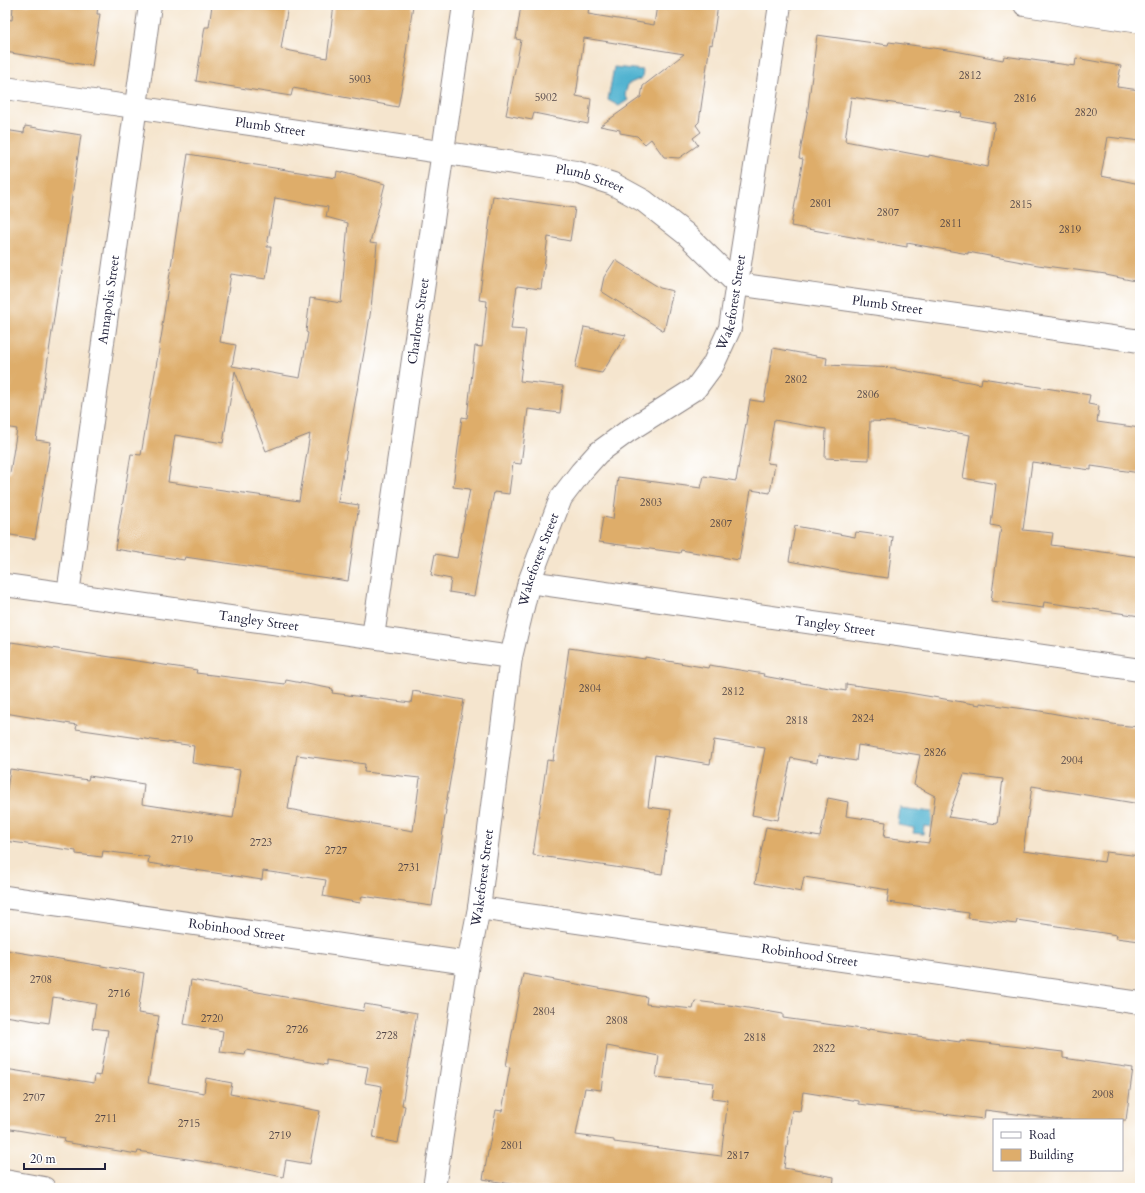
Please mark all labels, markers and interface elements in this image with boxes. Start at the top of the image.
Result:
house number: 2812 [959,68,982,83]
house number: 5903 [349,72,372,87]
house number: 5902 [535,90,558,105]
house number: 2816 [1014,91,1037,106]
house number: 2820 [1075,105,1098,120]
street label: Plumb Street [234,113,307,141]
street label: Plumb Street [554,160,627,197]
house number: 2801 [810,196,832,211]
house number: 2815 [1010,197,1032,212]
house number: 2807 [877,205,900,220]
house number: 2811 [940,216,962,231]
house number: 2819 [1059,222,1082,237]
street label: Annapolis Street [94,254,124,346]
street label: Wakeforest Street [711,254,750,354]
street label: Charlotte Street [403,277,434,365]
street label: Plumb Street [851,291,924,319]
house number: 2802 [785,372,808,387]
house number: 2806 [857,387,880,402]
house number: 2803 [640,495,663,510]
street label: Wakeforest Street [514,510,563,609]
house number: 2807 [710,516,733,531]
street label: Tangley Street [217,606,300,636]
street label: Tangley Street [794,611,876,641]
house number: 2804 [579,681,602,696]
house number: 2812 [722,684,745,699]
house number: 2824 [852,711,875,726]
house number: 2818 [786,713,808,728]
house number: 2826 [924,745,947,760]
house number: 2904 [1061,753,1084,768]
street label: Wakeforest Street [466,828,498,929]
house number: 2719 [171,832,194,847]
house number: 2723 [250,835,273,850]
house number: 2727 [325,843,348,858]
house number: 2731 [398,860,420,875]
street label: Robinhood Street [187,914,286,946]
street label: Robinhood Street [760,940,859,971]
house number: 2708 [30,972,52,987]
house number: 2716 [108,986,131,1001]
house number: 2804 [533,1004,556,1019]
house number: 2720 [201,1011,224,1026]
house number: 2808 [606,1013,628,1028]
house number: 2726 [286,1022,309,1037]
house number: 2728 [376,1028,398,1043]
house number: 2818 [744,1030,766,1045]
house number: 2822 [813,1041,836,1056]
house number: 2908 [1092,1087,1114,1102]
house number: 2707 [23,1090,46,1105]
house number: 2711 [95,1111,117,1126]
house number: 2715 [178,1116,200,1131]
legend [993,1119,1123,1171]
text: Road [1029,1127,1056,1143]
house number: 2719 [269,1128,292,1143]
house number: 2801 [501,1138,523,1153]
scale bar [24,1145,105,1171]
text: Building [1029,1147,1074,1163]
house number: 2817 [727,1148,750,1163]
text: 20 m [30,1151,57,1167]

